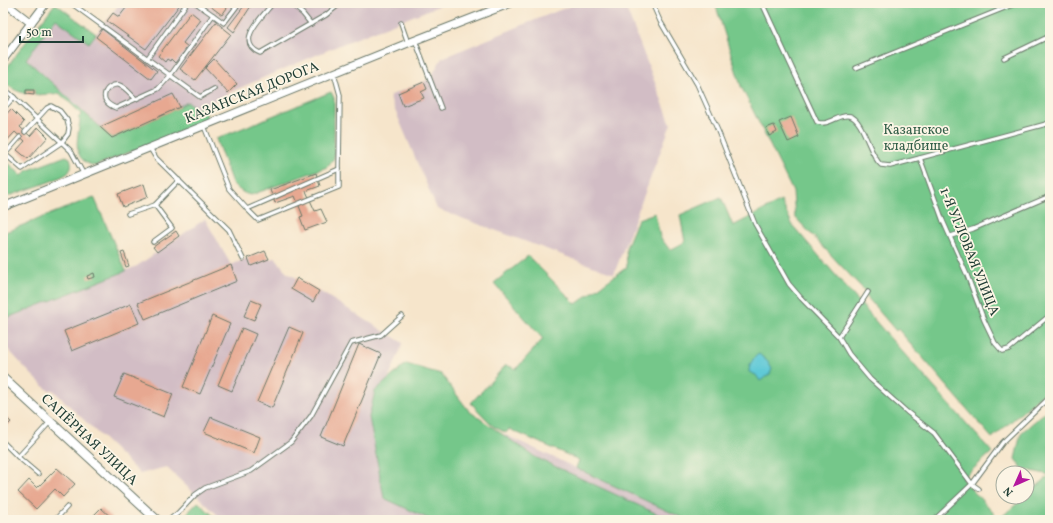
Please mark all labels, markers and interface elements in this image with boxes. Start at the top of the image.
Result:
scale bar [20,18,83,44]
text: 50 m [26,25,52,41]
street label: КАЗАНСКАЯ ДОРОГА [182,57,322,129]
park label: Казанское кладбище [883,121,949,156]
street label: 1-Я УГЛОВАЯ УЛИЦА [935,185,1003,319]
street label: САПЁРНАЯ УЛИЦА [36,390,142,490]
north arrow [995,465,1035,505]
text: N [1001,483,1017,499]

